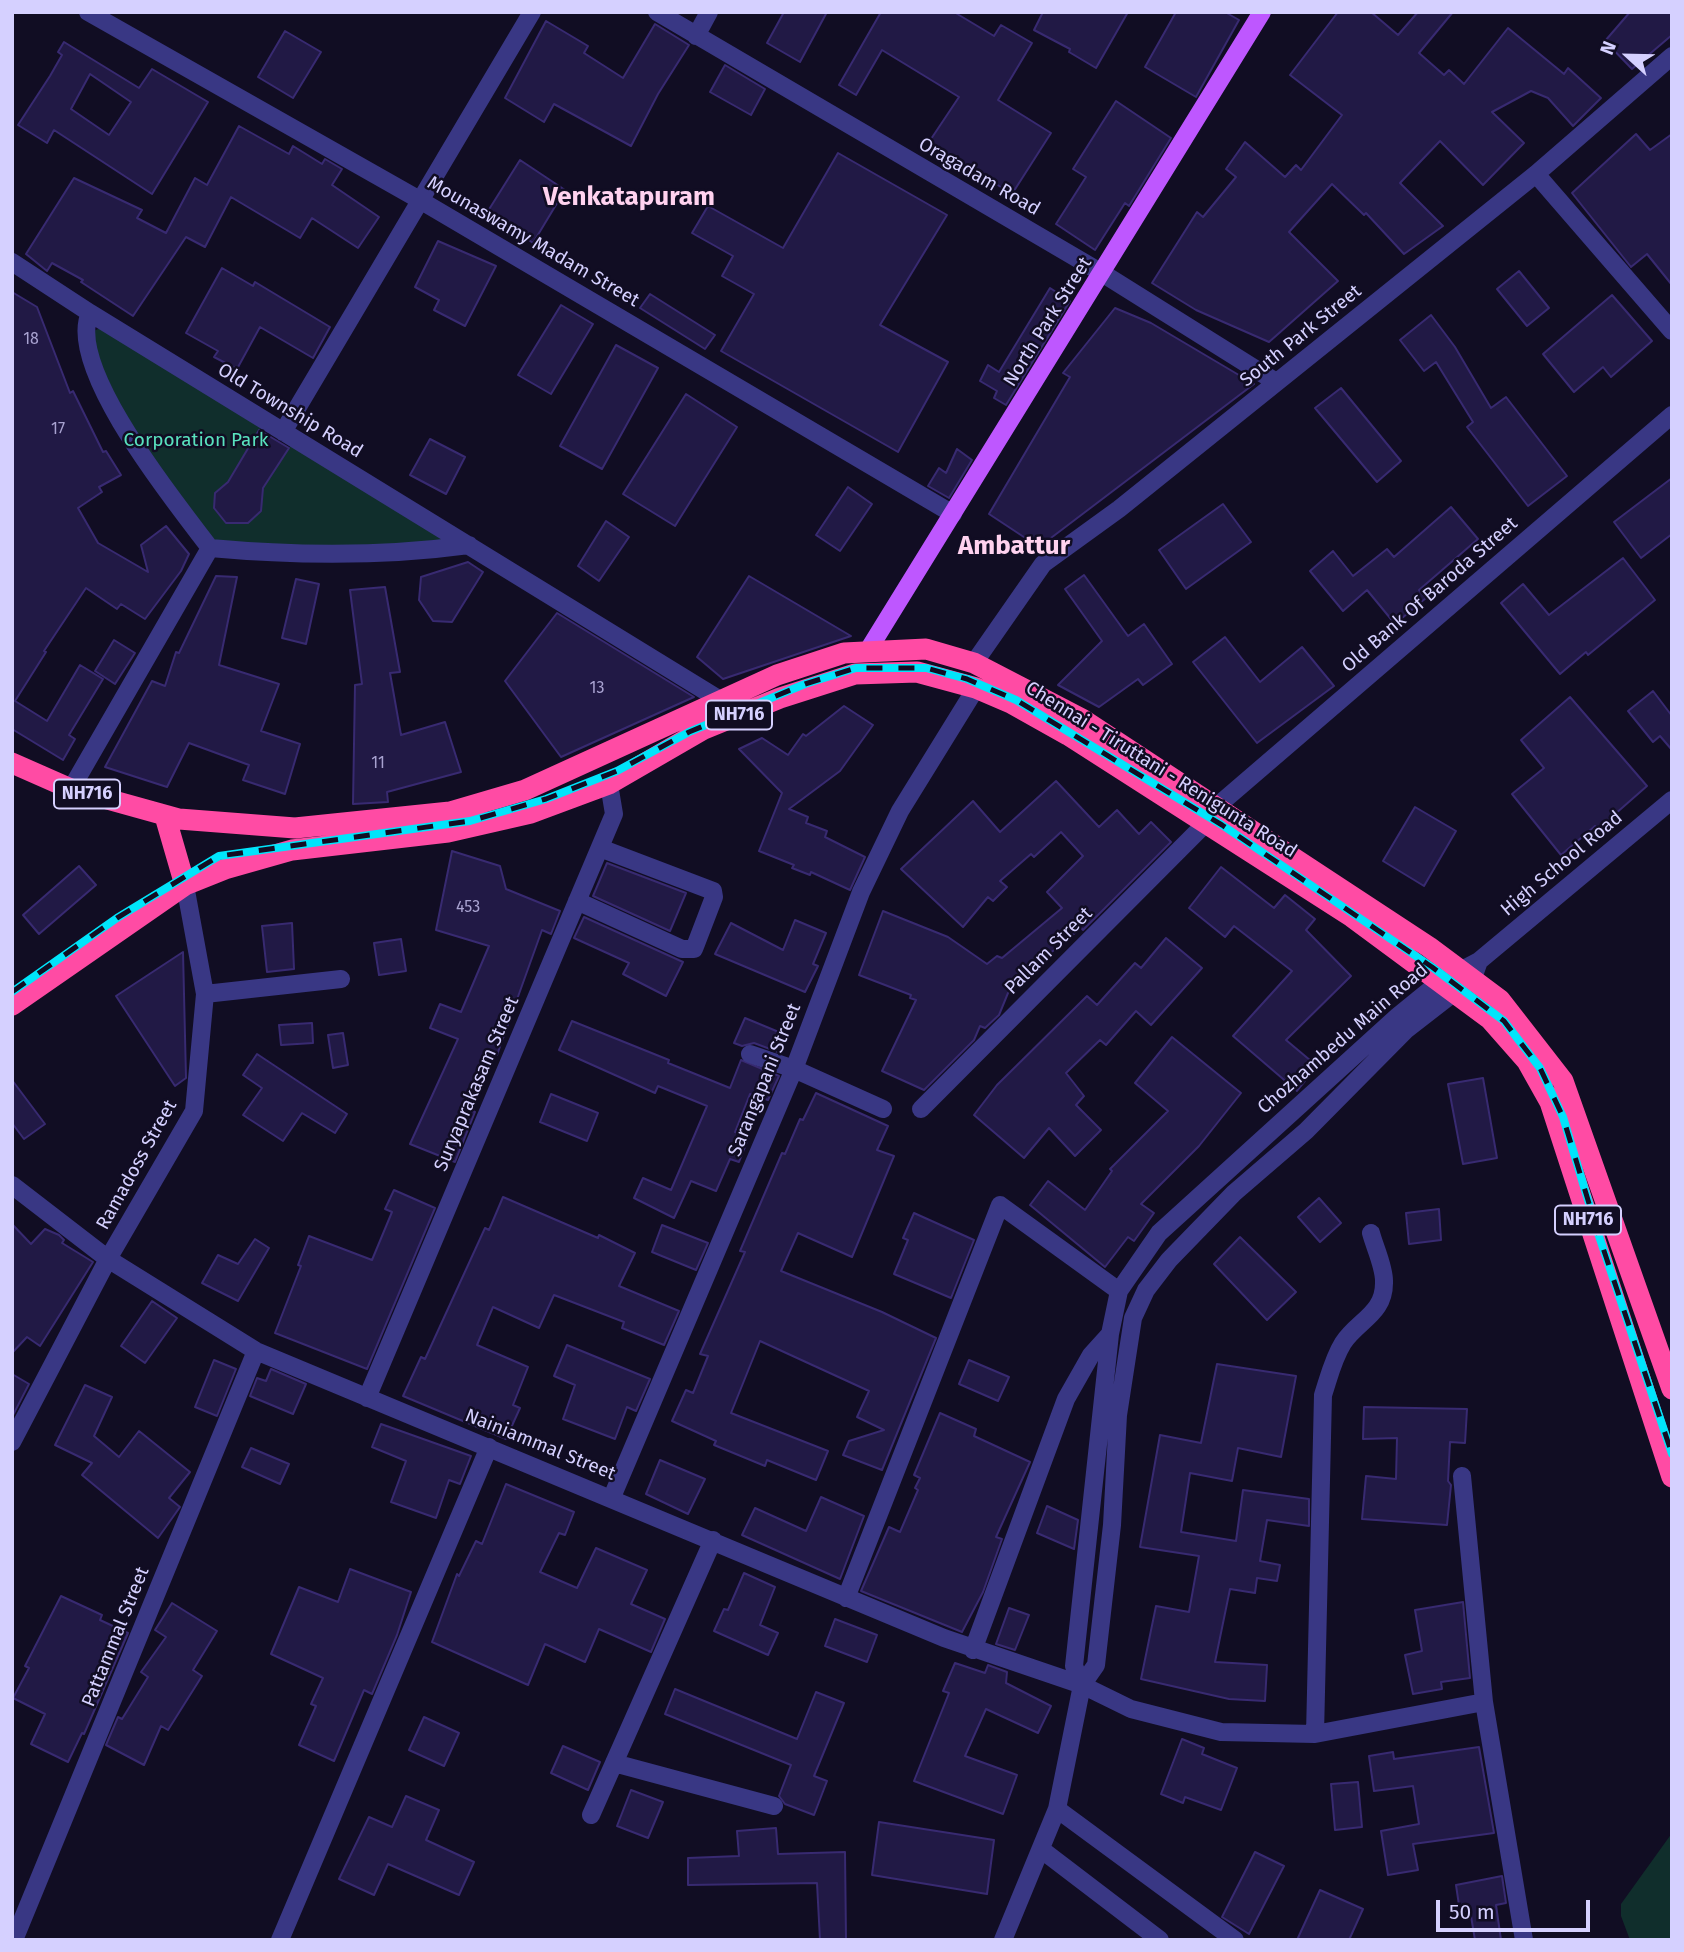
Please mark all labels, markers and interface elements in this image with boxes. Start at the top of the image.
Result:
north arrow [1593,21,1663,91]
text: N [1595,38,1621,58]
street label: Oragadam Road [914,133,1044,221]
street label: Mounaswamy Madam Street [423,172,643,312]
district label: Venkatapuram [543,182,715,214]
street label: North Park Street [999,253,1097,391]
street label: South Park Street [1236,280,1366,392]
house number: 18 [23,330,39,350]
street label: Old Township Road [213,359,367,463]
house number: 17 [51,420,65,440]
park label: Corporation Park [124,430,268,452]
street label: Old Bank Of Baroda Street [1337,512,1523,678]
district label: Ambattur [958,531,1070,563]
street label: Chennai - Tiruttani - Renigunta Road [1021,677,1301,863]
house number: 13 [590,679,604,699]
road number: NH716 [706,700,772,730]
house number: 11 [371,754,385,774]
road number: NH716 [54,780,120,808]
street label: High School Road [1497,807,1627,921]
house number: 453 [456,898,480,918]
street label: Pallam Street [1000,902,1098,1000]
street label: Chozhambedu Main Road [1253,959,1433,1119]
street label: Suryaprakasam Street [430,993,524,1175]
street label: Sarangapani Street [724,1000,806,1160]
street label: Ramadoss Street [92,1096,182,1234]
road number: NH716 [1555,1205,1621,1234]
street label: Nainiammal Street [461,1404,619,1486]
street label: Pattammal Street [78,1564,154,1710]
scale bar [1439,1885,1593,1929]
text: 50 m [1449,1899,1495,1925]

